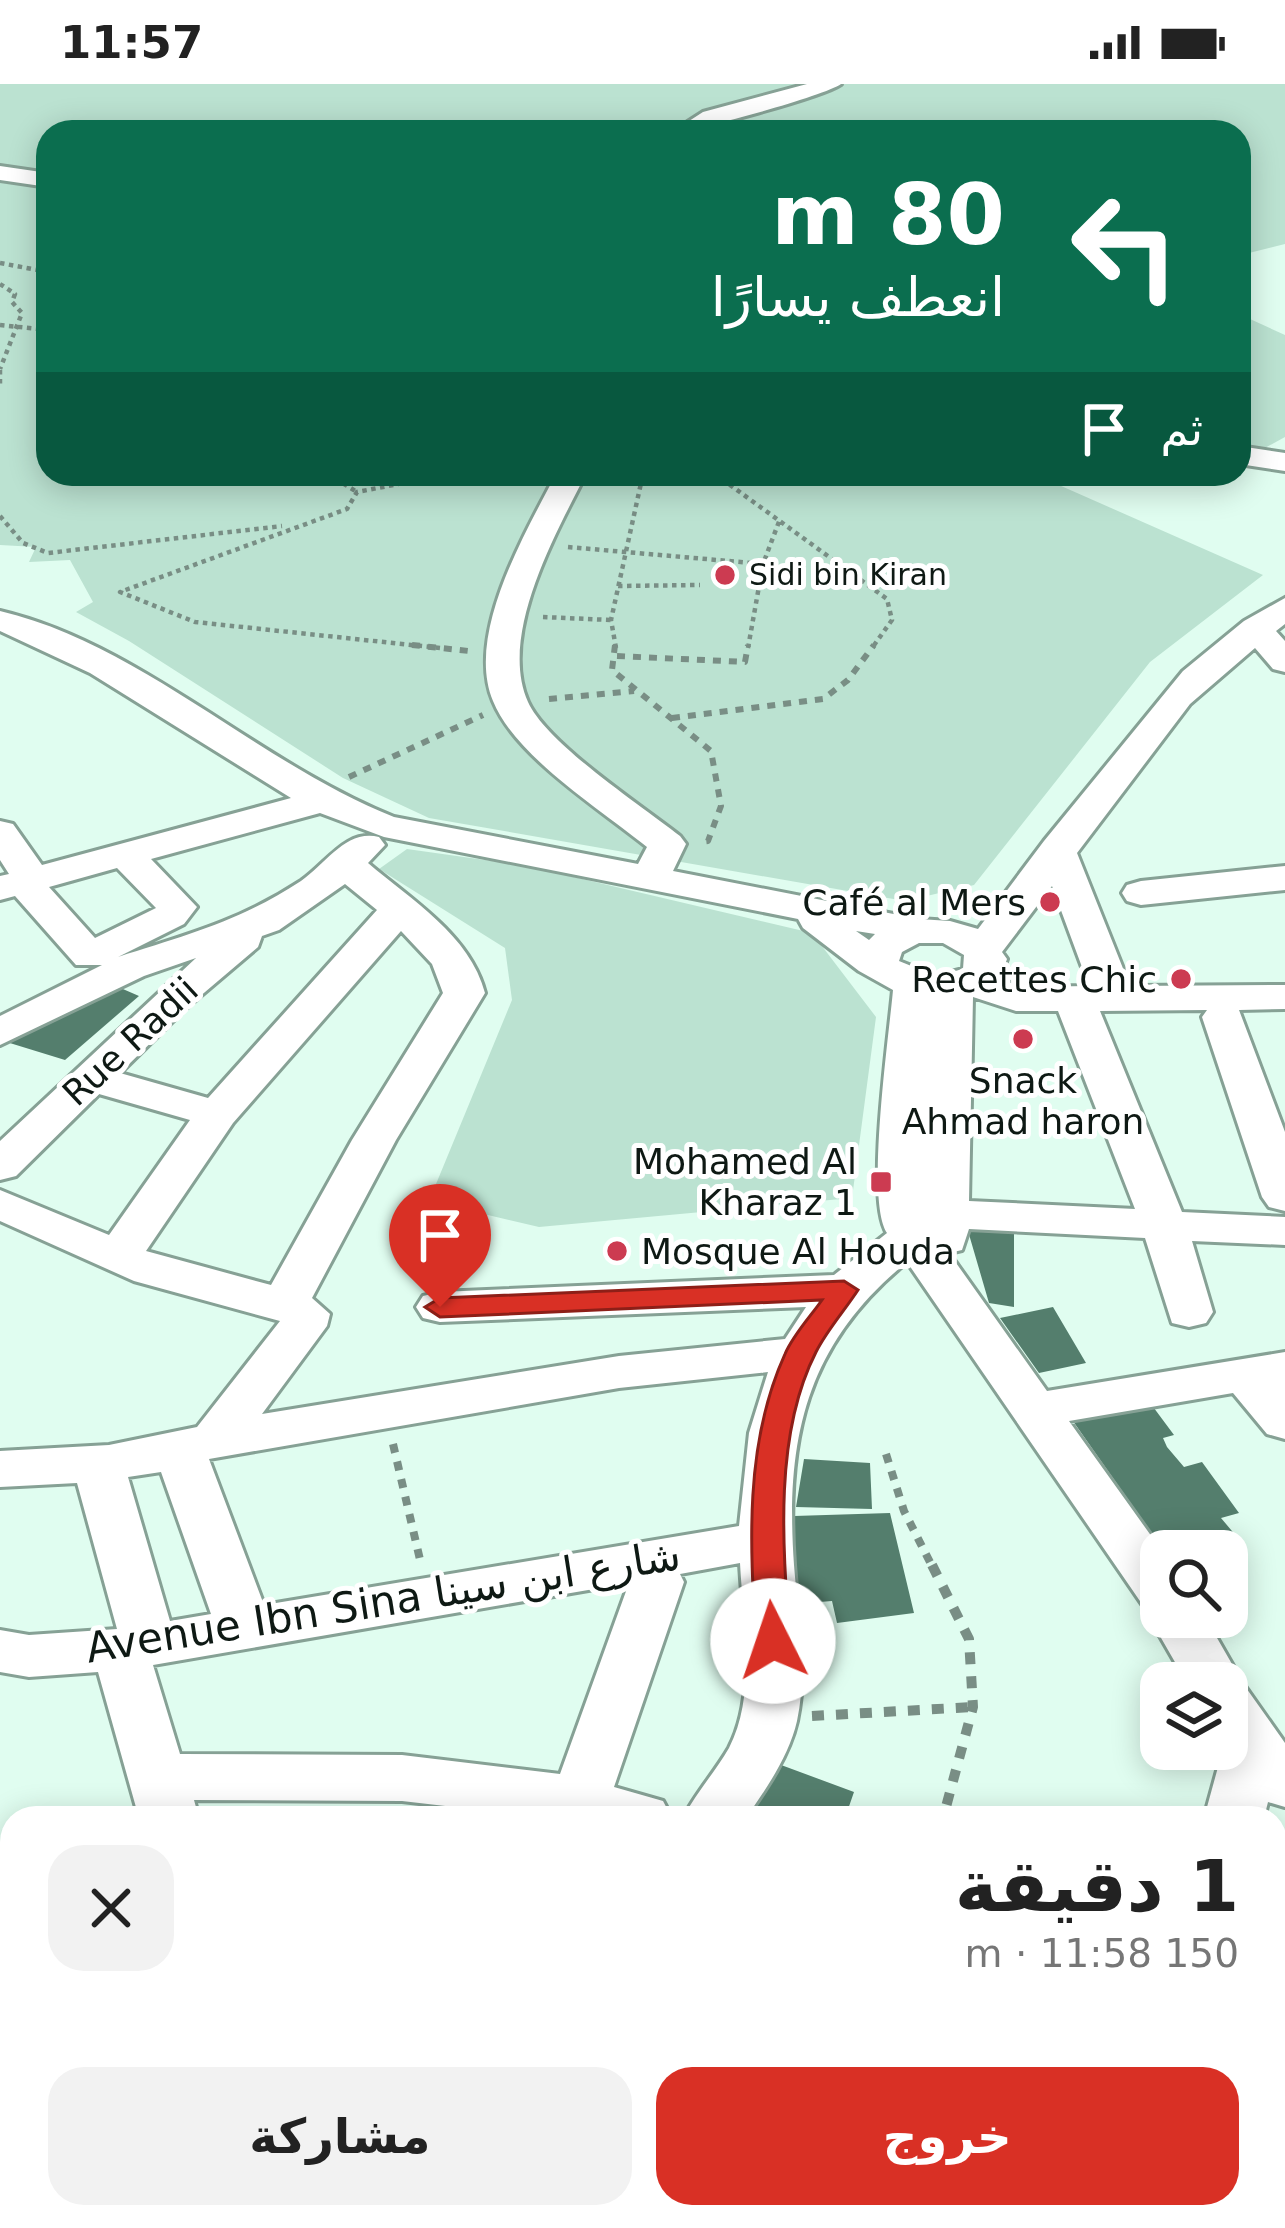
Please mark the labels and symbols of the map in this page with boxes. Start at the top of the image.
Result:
place label: Sidi bin Kiran [749,557,947,592]
marker: Sidi bin Kiran [712,562,738,588]
place label: Café al Mers [802,882,1026,923]
marker: Café al Mers [1037,889,1063,915]
place label: Recettes Chic [911,959,1157,1000]
marker: Recettes Chic [1168,966,1194,992]
street label: Rue Radii [55,969,206,1114]
marker: Snack Ahmad haron [1010,1026,1036,1052]
place label: Snack Ahmad haron [902,1060,1144,1142]
place label: Mohamed Al Kharaz 1 [633,1141,857,1223]
marker: Mohamed Al Kharaz 1 [868,1169,894,1195]
pin [389,1184,491,1307]
place label: Mosque Al Houda [641,1231,955,1272]
marker: Mosque Al Houda [604,1238,630,1264]
street label: Avenue Ibn Sina شارع ابن سينا [82,1530,684,1673]
position arrow [710,1578,836,1704]

